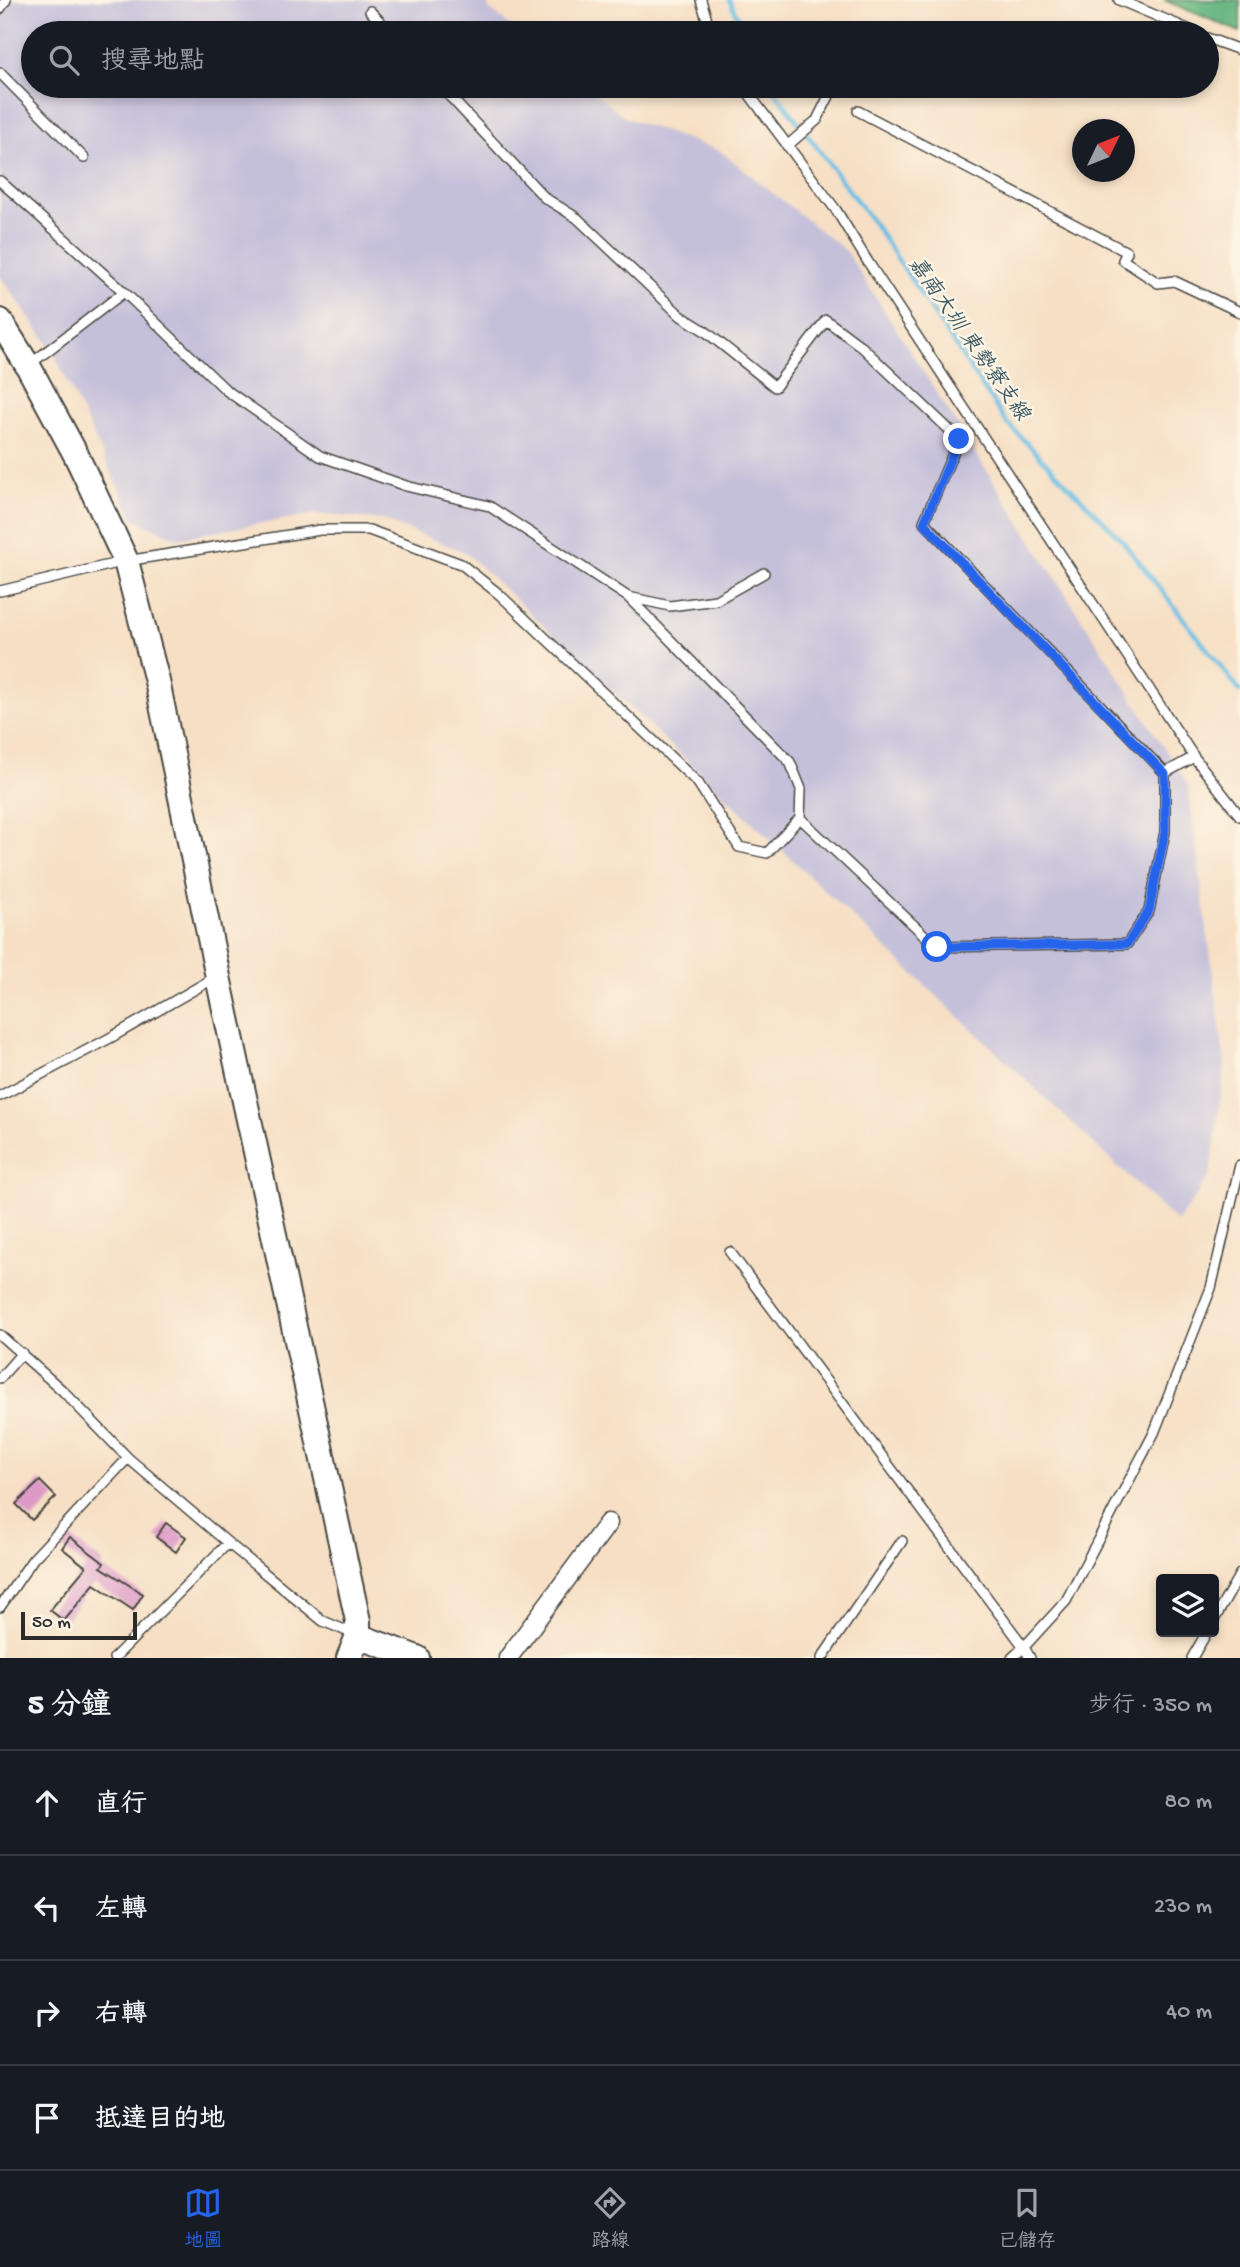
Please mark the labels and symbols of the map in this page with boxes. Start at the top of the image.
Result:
north arrow [1072,119,1135,182]
water label: 嘉南大圳 東勢寮支線 [901,252,1035,427]
route end [943,423,974,454]
route start [921,931,952,962]
scale bar [21,1609,136,1641]

